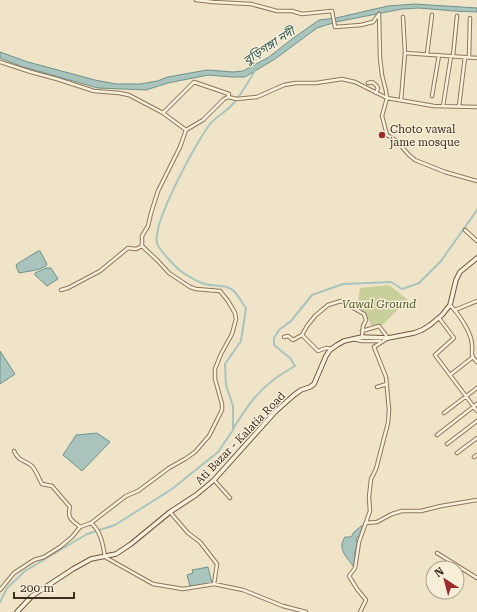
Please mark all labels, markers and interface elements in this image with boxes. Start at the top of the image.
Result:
water label: বুড়িগঙ্গা নদী [241,23,300,68]
place label: Choto vawal jame mosque [389,123,460,149]
marker: Choto vawal jame mosque [377,130,387,140]
park label: Vawal Ground [342,298,416,311]
street label: Ati Bazar - Kalatia Road [193,389,288,487]
north arrow [425,560,465,600]
text: N [432,564,447,580]
scale bar [14,574,74,600]
text: 200 m [20,581,54,595]

